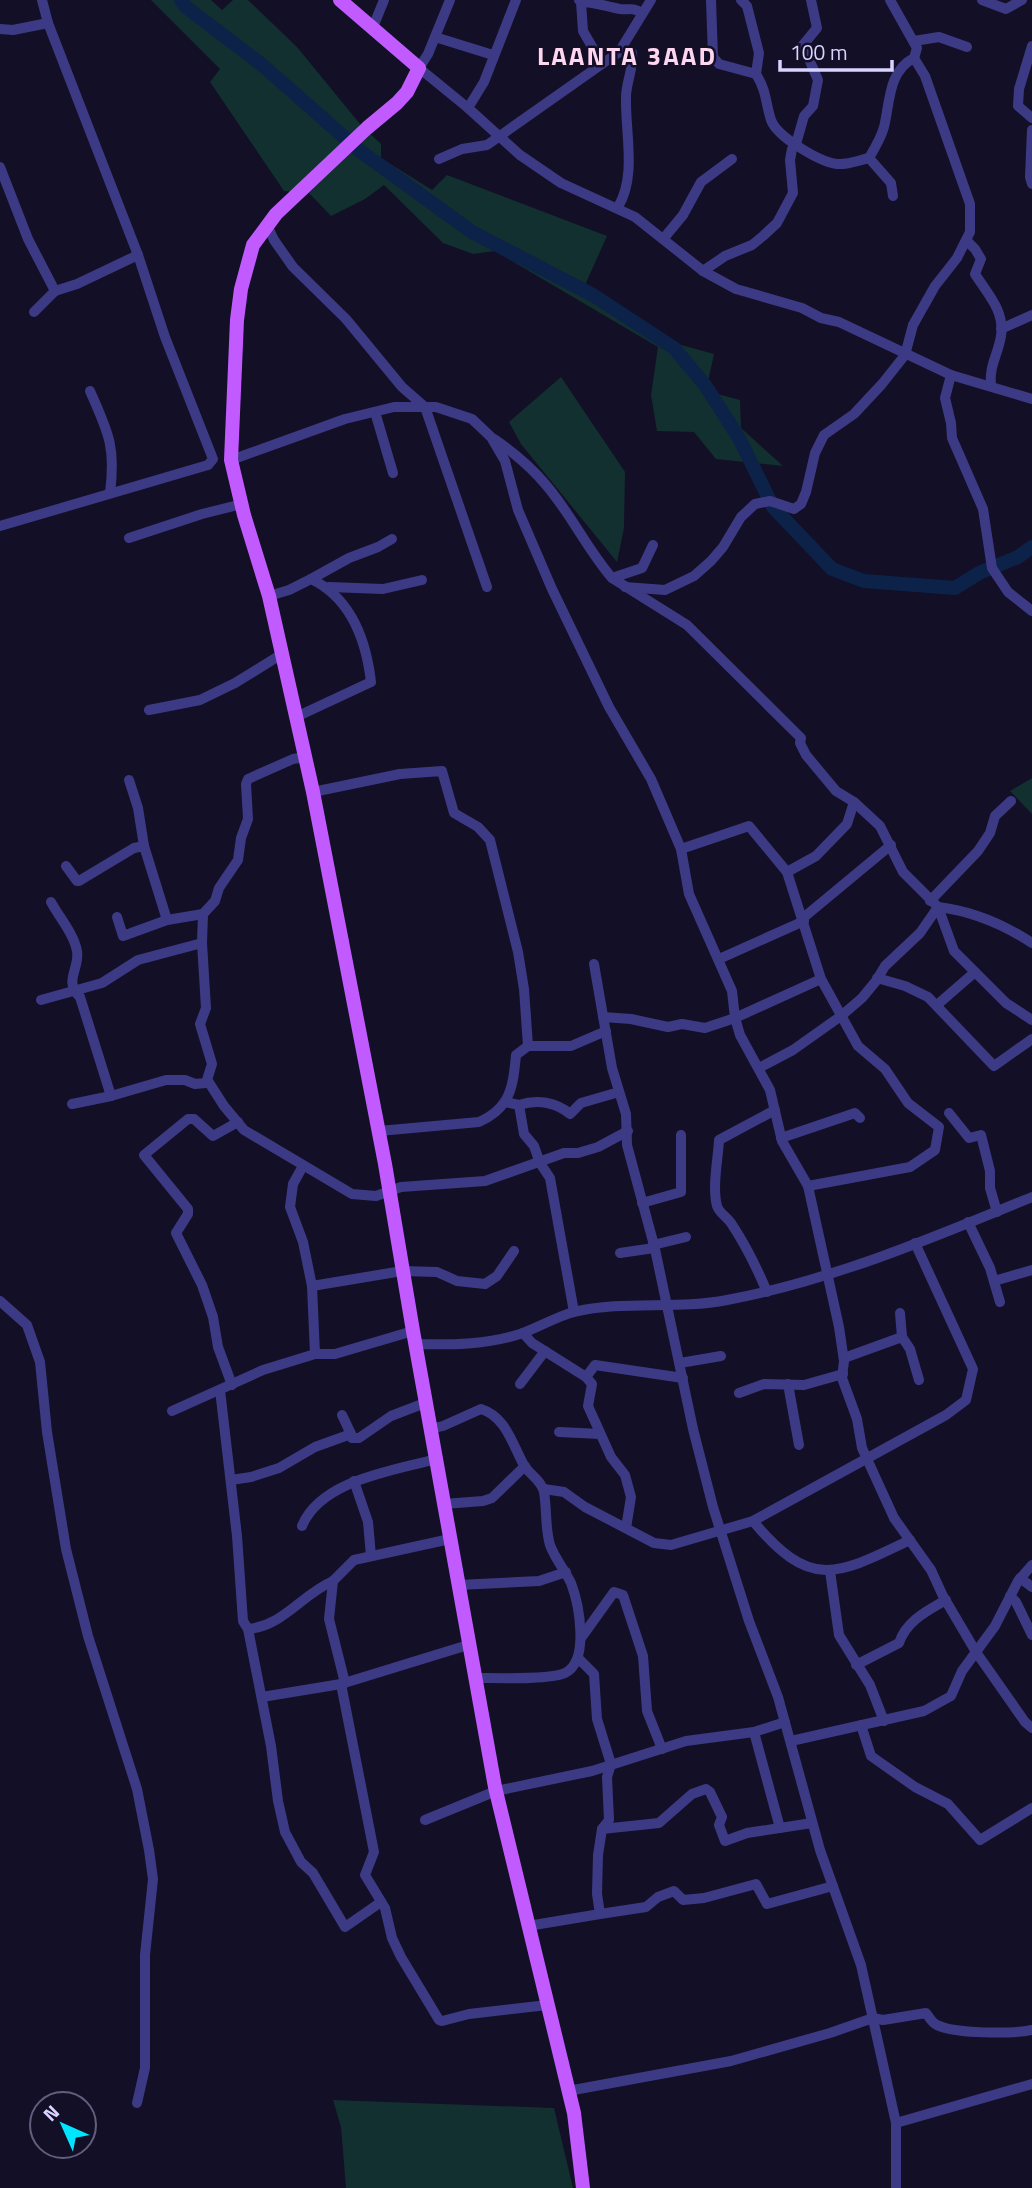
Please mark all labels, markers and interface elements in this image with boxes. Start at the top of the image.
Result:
scale bar [780,28,892,72]
district label: LAANTA 3AAD [537,36,717,75]
text: 100 m [790,36,847,68]
north arrow [28,2090,98,2160]
text: N [36,2098,66,2128]

